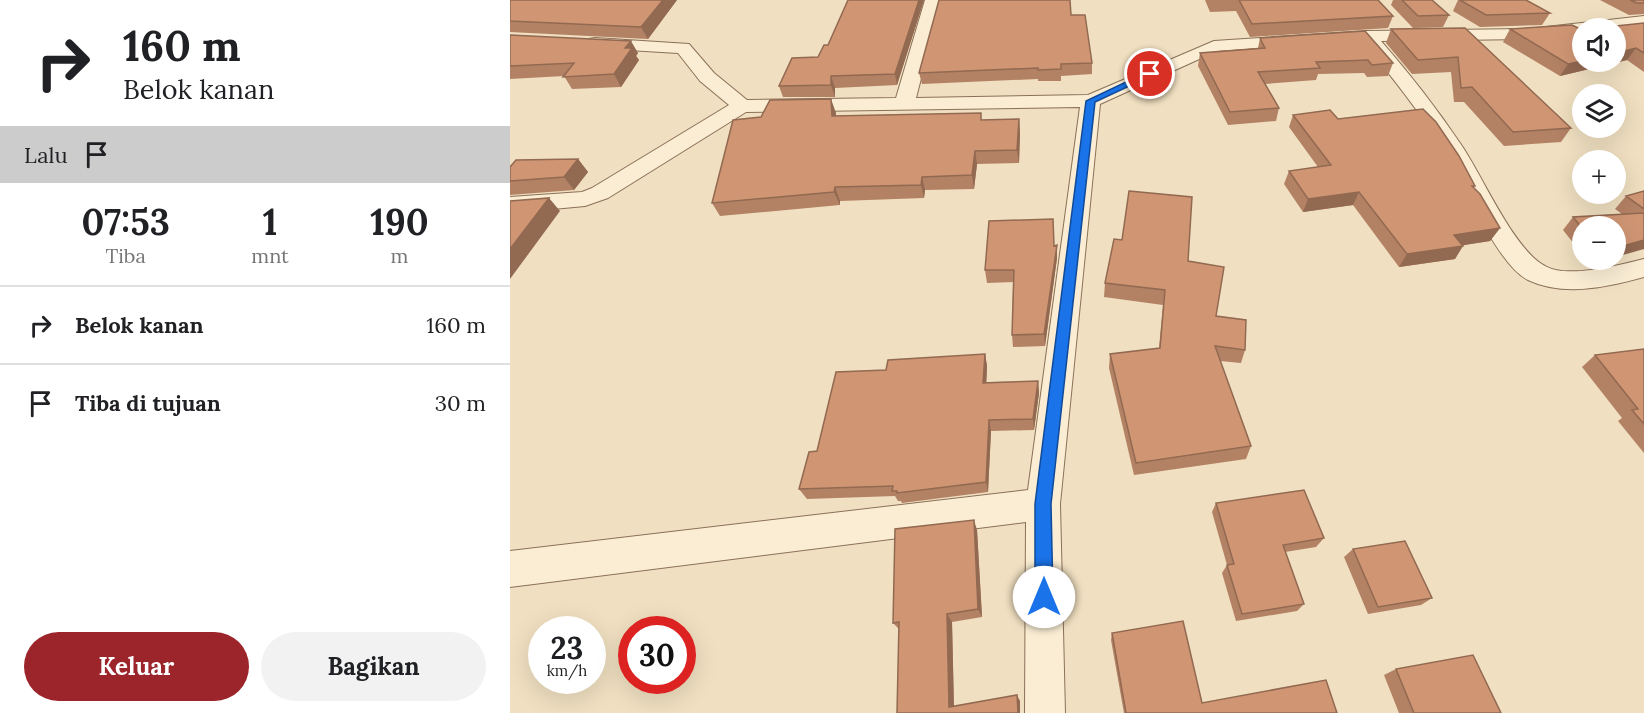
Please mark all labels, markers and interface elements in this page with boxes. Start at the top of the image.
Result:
map controls [1572,18,1626,270]
button: sound [1572,18,1626,72]
text: 160 m [123,19,241,73]
icon: right [24,24,102,102]
pin [1124,48,1175,99]
icon: arrive [1133,57,1166,90]
text: Belok kanan [123,72,274,106]
button: layers [1572,84,1626,138]
icon: arrive [80,138,113,171]
text: Lalu [24,141,68,169]
button: + [1572,150,1626,204]
text: 07:53 [81,199,170,245]
text: 1 [263,199,277,245]
text: 190 [370,199,429,245]
button: − [1572,216,1626,270]
text: Tiba [105,243,146,268]
text: mnt [251,243,289,268]
text: m [390,243,408,268]
icon: right [24,309,57,342]
text: Belok kanan [75,311,204,339]
text: 160 m [426,311,486,339]
icon: arrive [24,387,57,420]
text: Tiba di tujuan [75,389,221,417]
text: 30 m [435,389,486,417]
position arrow [1012,565,1076,629]
speed limit sign: 30 [618,616,696,694]
text: 23 [551,629,583,667]
button: Keluar [24,632,249,701]
button: Bagikan [261,632,486,701]
text: km/h [547,661,587,680]

